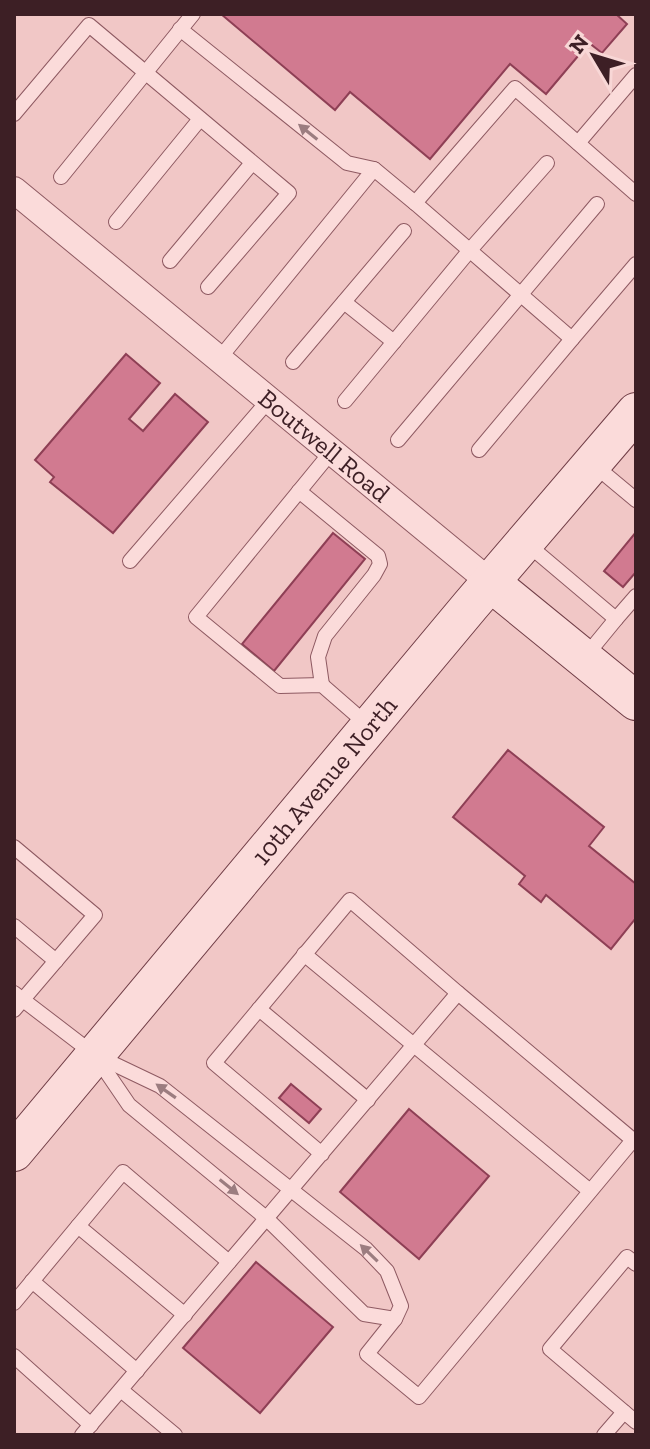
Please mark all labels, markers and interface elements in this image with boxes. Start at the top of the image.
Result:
north arrow [554,16,634,96]
text: N [563,29,595,59]
one-way arrow [298,124,318,141]
street label: Boutwell Road [252,382,397,509]
street label: 10th Avenue North [245,690,404,871]
one-way arrow [156,1084,176,1100]
one-way arrow [219,1179,239,1195]
one-way arrow [360,1244,379,1263]

